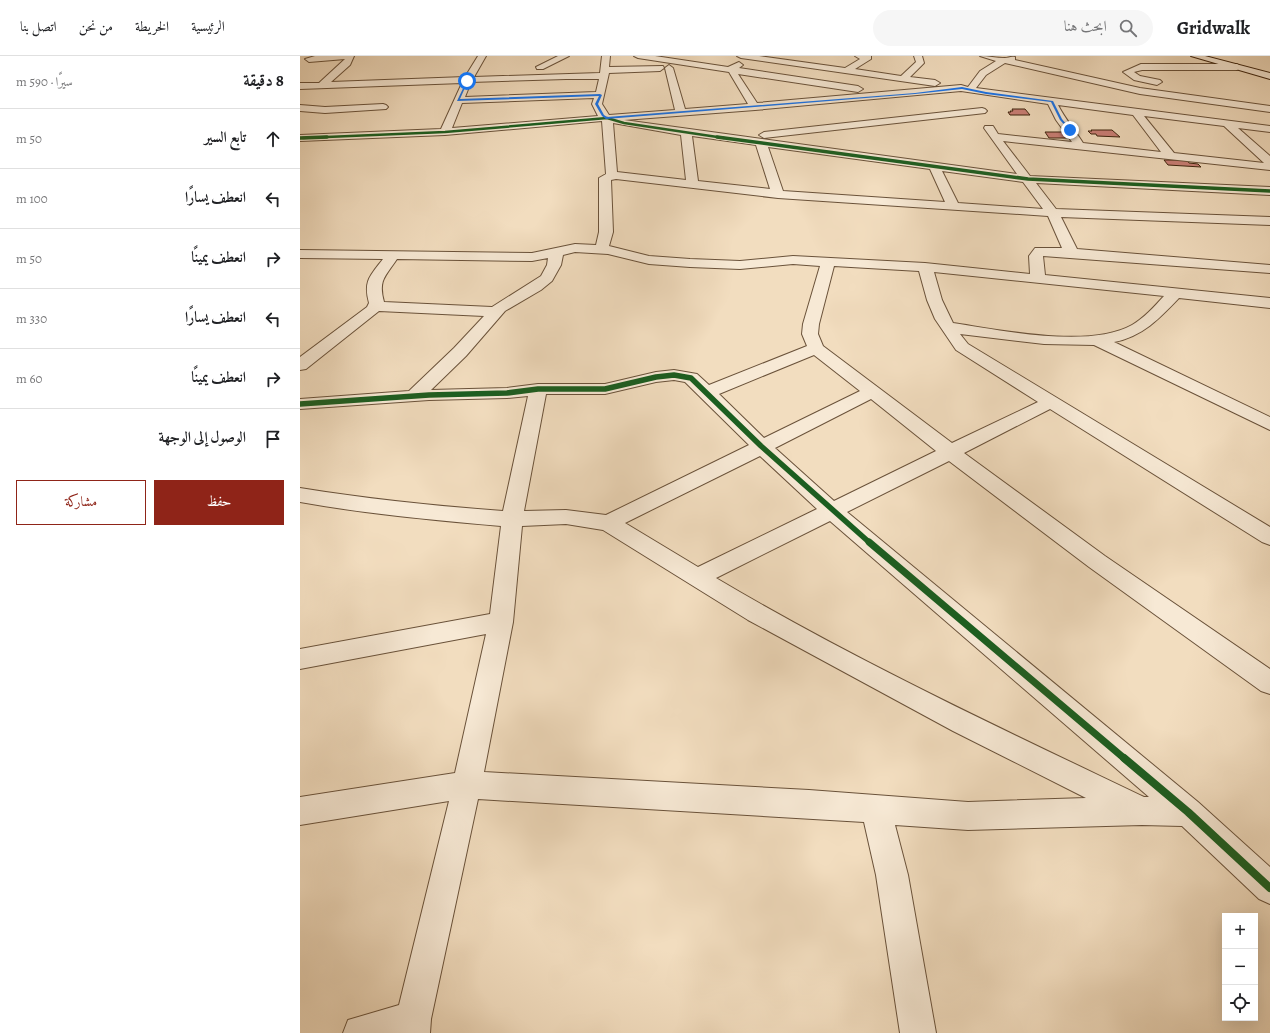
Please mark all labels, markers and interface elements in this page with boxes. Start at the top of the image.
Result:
search box [873,10,1153,46]
text: Gridwalk [1177,15,1250,41]
text: ابحث هنا [1064,16,1107,36]
text: اتصل بنا [20,17,57,36]
text: من نحن [79,17,113,36]
text: الخريطة [135,17,169,36]
text: الرئيسية [191,17,225,36]
icon: search [1117,17,1139,39]
text: 8 دقيقة [243,69,284,92]
route start [458,72,476,90]
text: سيرًا · 590 m [16,73,73,90]
route end [1061,121,1079,139]
text: تابع السير [204,127,246,147]
icon: ahead [262,128,284,150]
text: 50 m [16,130,42,147]
text: انعطف يسارًا [185,187,246,207]
icon: left [262,188,284,210]
text: 100 m [16,190,48,207]
text: انعطف يمينًا [191,247,246,267]
icon: right [262,248,284,270]
text: 50 m [16,250,42,267]
text: انعطف يسارًا [185,307,246,327]
icon: left [262,308,284,330]
text: 330 m [16,310,47,327]
text: انعطف يمينًا [191,367,246,387]
icon: right [262,368,284,390]
text: 60 m [16,370,42,387]
text: الوصول إلى الوجهة [159,427,246,447]
icon: arrive [262,428,284,450]
button: مشاركة [16,480,146,525]
button: حفظ [154,480,284,525]
map controls [1222,913,1258,1021]
button: + [1222,913,1258,949]
button: − [1222,949,1258,985]
button: locate [1222,985,1258,1021]

